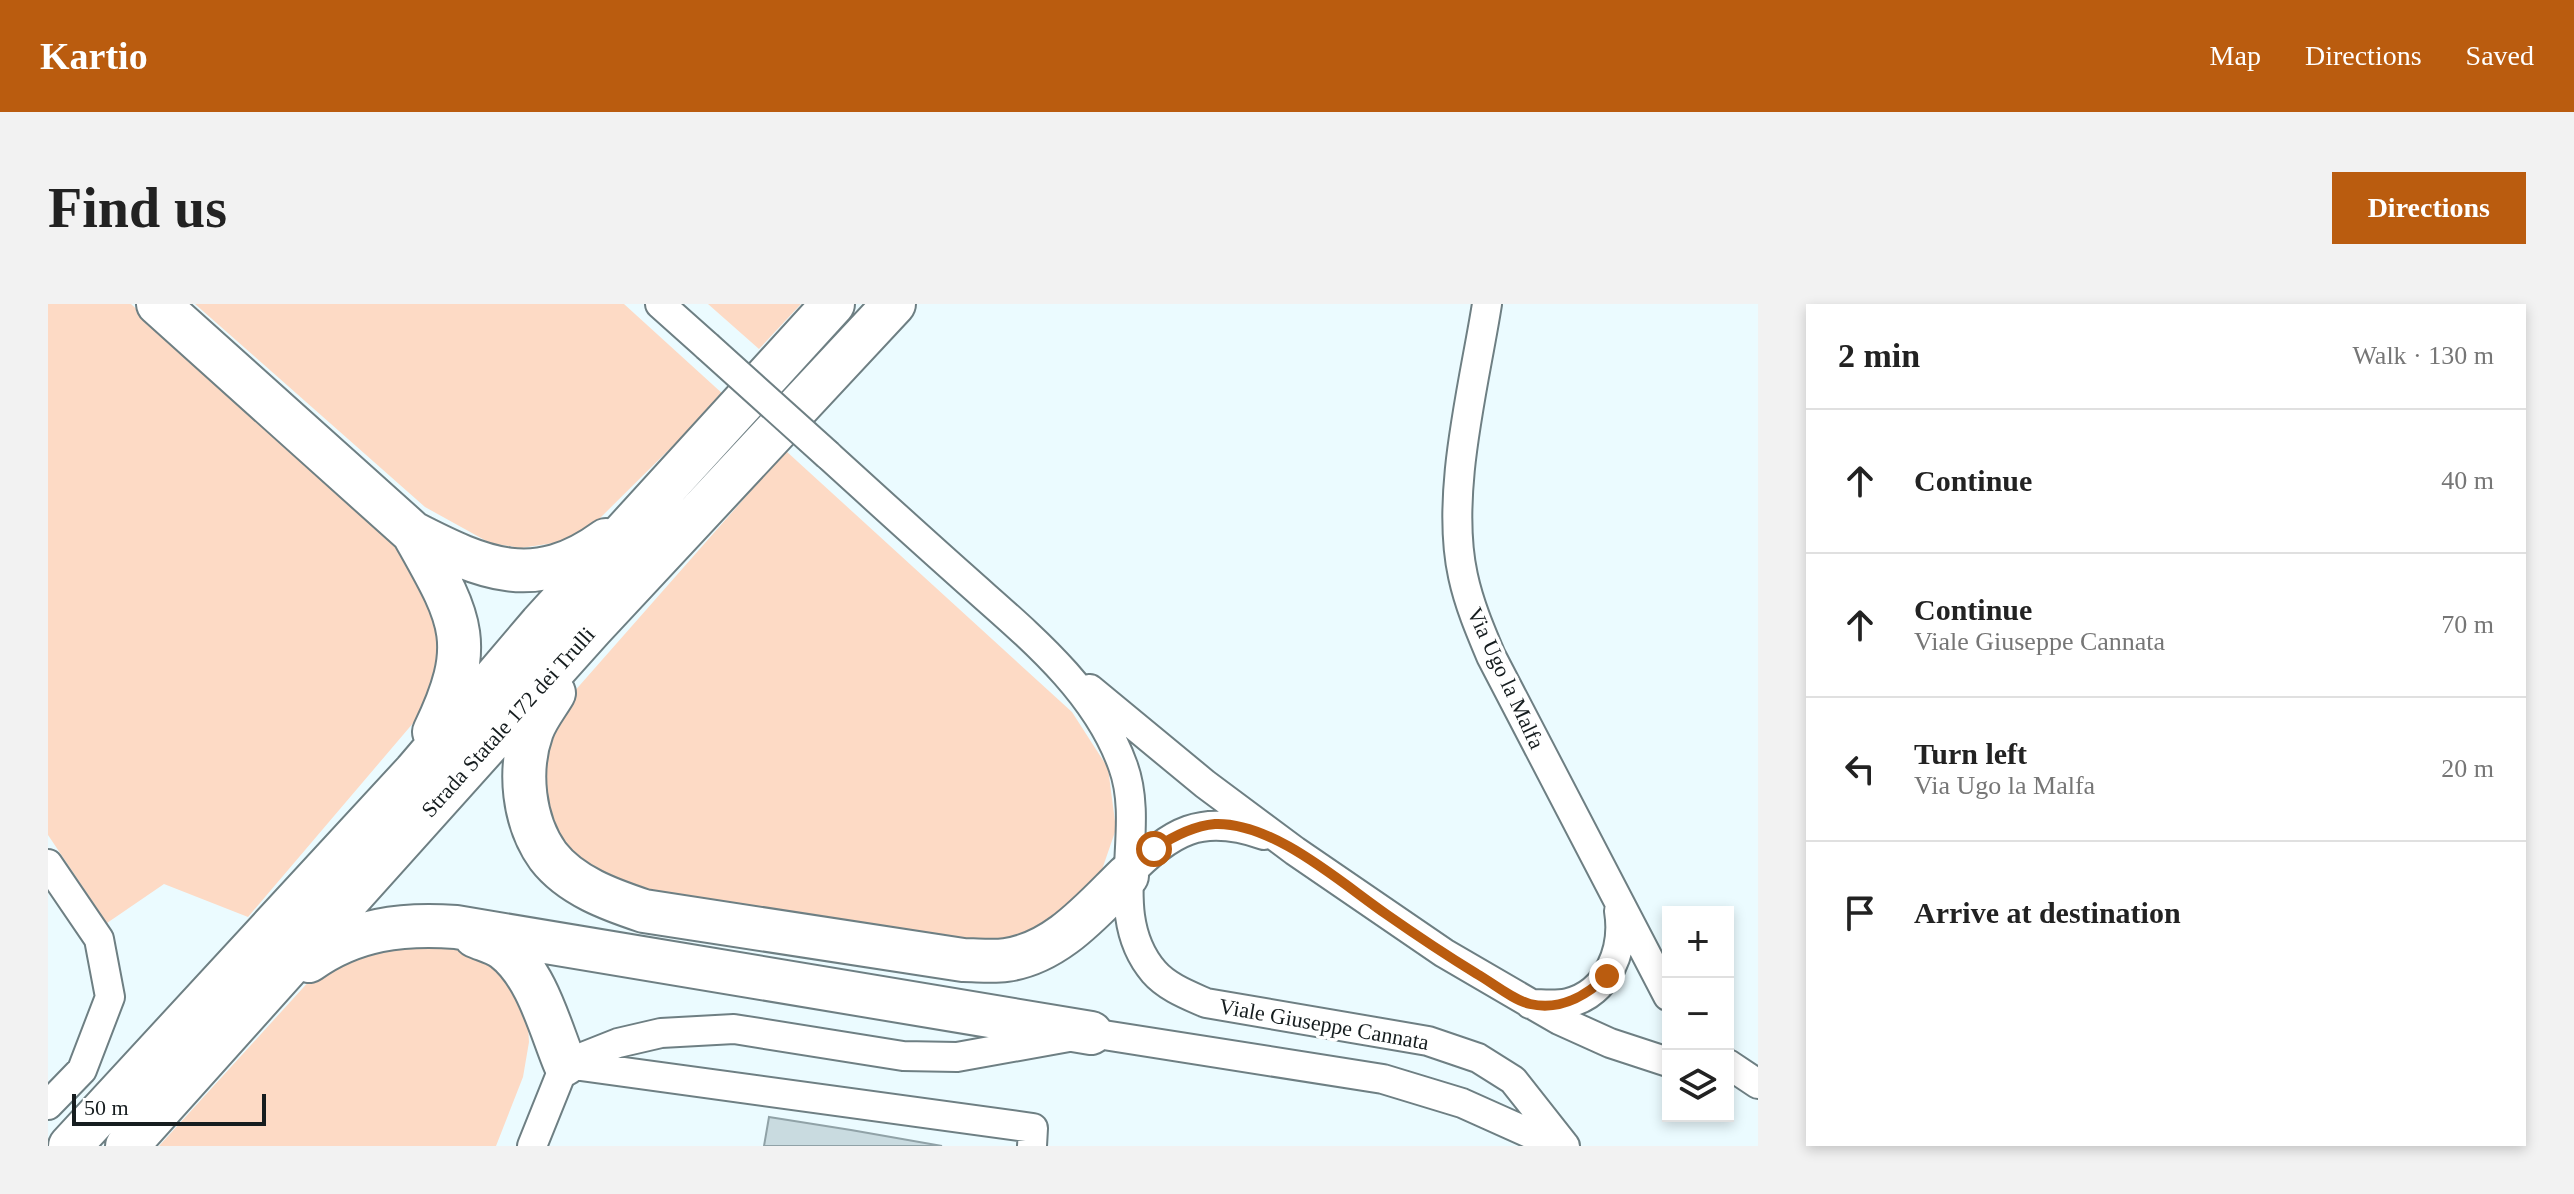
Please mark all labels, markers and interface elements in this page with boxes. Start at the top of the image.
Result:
text: Kartio [40,35,148,77]
text: Map [2210,40,2261,71]
text: Directions [2305,40,2422,71]
text: Saved [2466,40,2534,71]
button: Directions [2332,172,2526,244]
text: Find us [48,177,227,239]
text: 2 min [1838,337,1920,374]
text: Walk · 130 m [2352,341,2494,370]
icon: ahead [1838,459,1882,503]
text: Continue [1914,464,2032,497]
text: 40 m [2441,466,2494,495]
text: Continue [1914,593,2032,626]
street label: Via Ugo la Malfa [1462,603,1550,753]
icon: ahead [1838,603,1882,647]
text: 70 m [2441,610,2494,639]
street label: Strada Statale 172 dei Trulli [416,622,600,822]
text: Viale Giuseppe Cannata [1914,627,2165,656]
text: Turn left [1914,737,2027,770]
icon: left [1838,747,1882,791]
text: 20 m [2441,754,2494,783]
text: Via Ugo la Malfa [1914,771,2095,800]
route start [1136,831,1172,867]
icon: arrive [1838,891,1882,935]
text: Arrive at destination [1914,896,2181,929]
map controls [1662,906,1734,1122]
button: + [1662,906,1734,978]
route end [1589,958,1625,994]
button: − [1662,978,1734,1050]
street label: Viale Giuseppe Cannata [1217,993,1431,1055]
button: layers [1662,1050,1734,1122]
scale bar [72,1090,266,1126]
text: 50 m [84,1095,129,1120]

